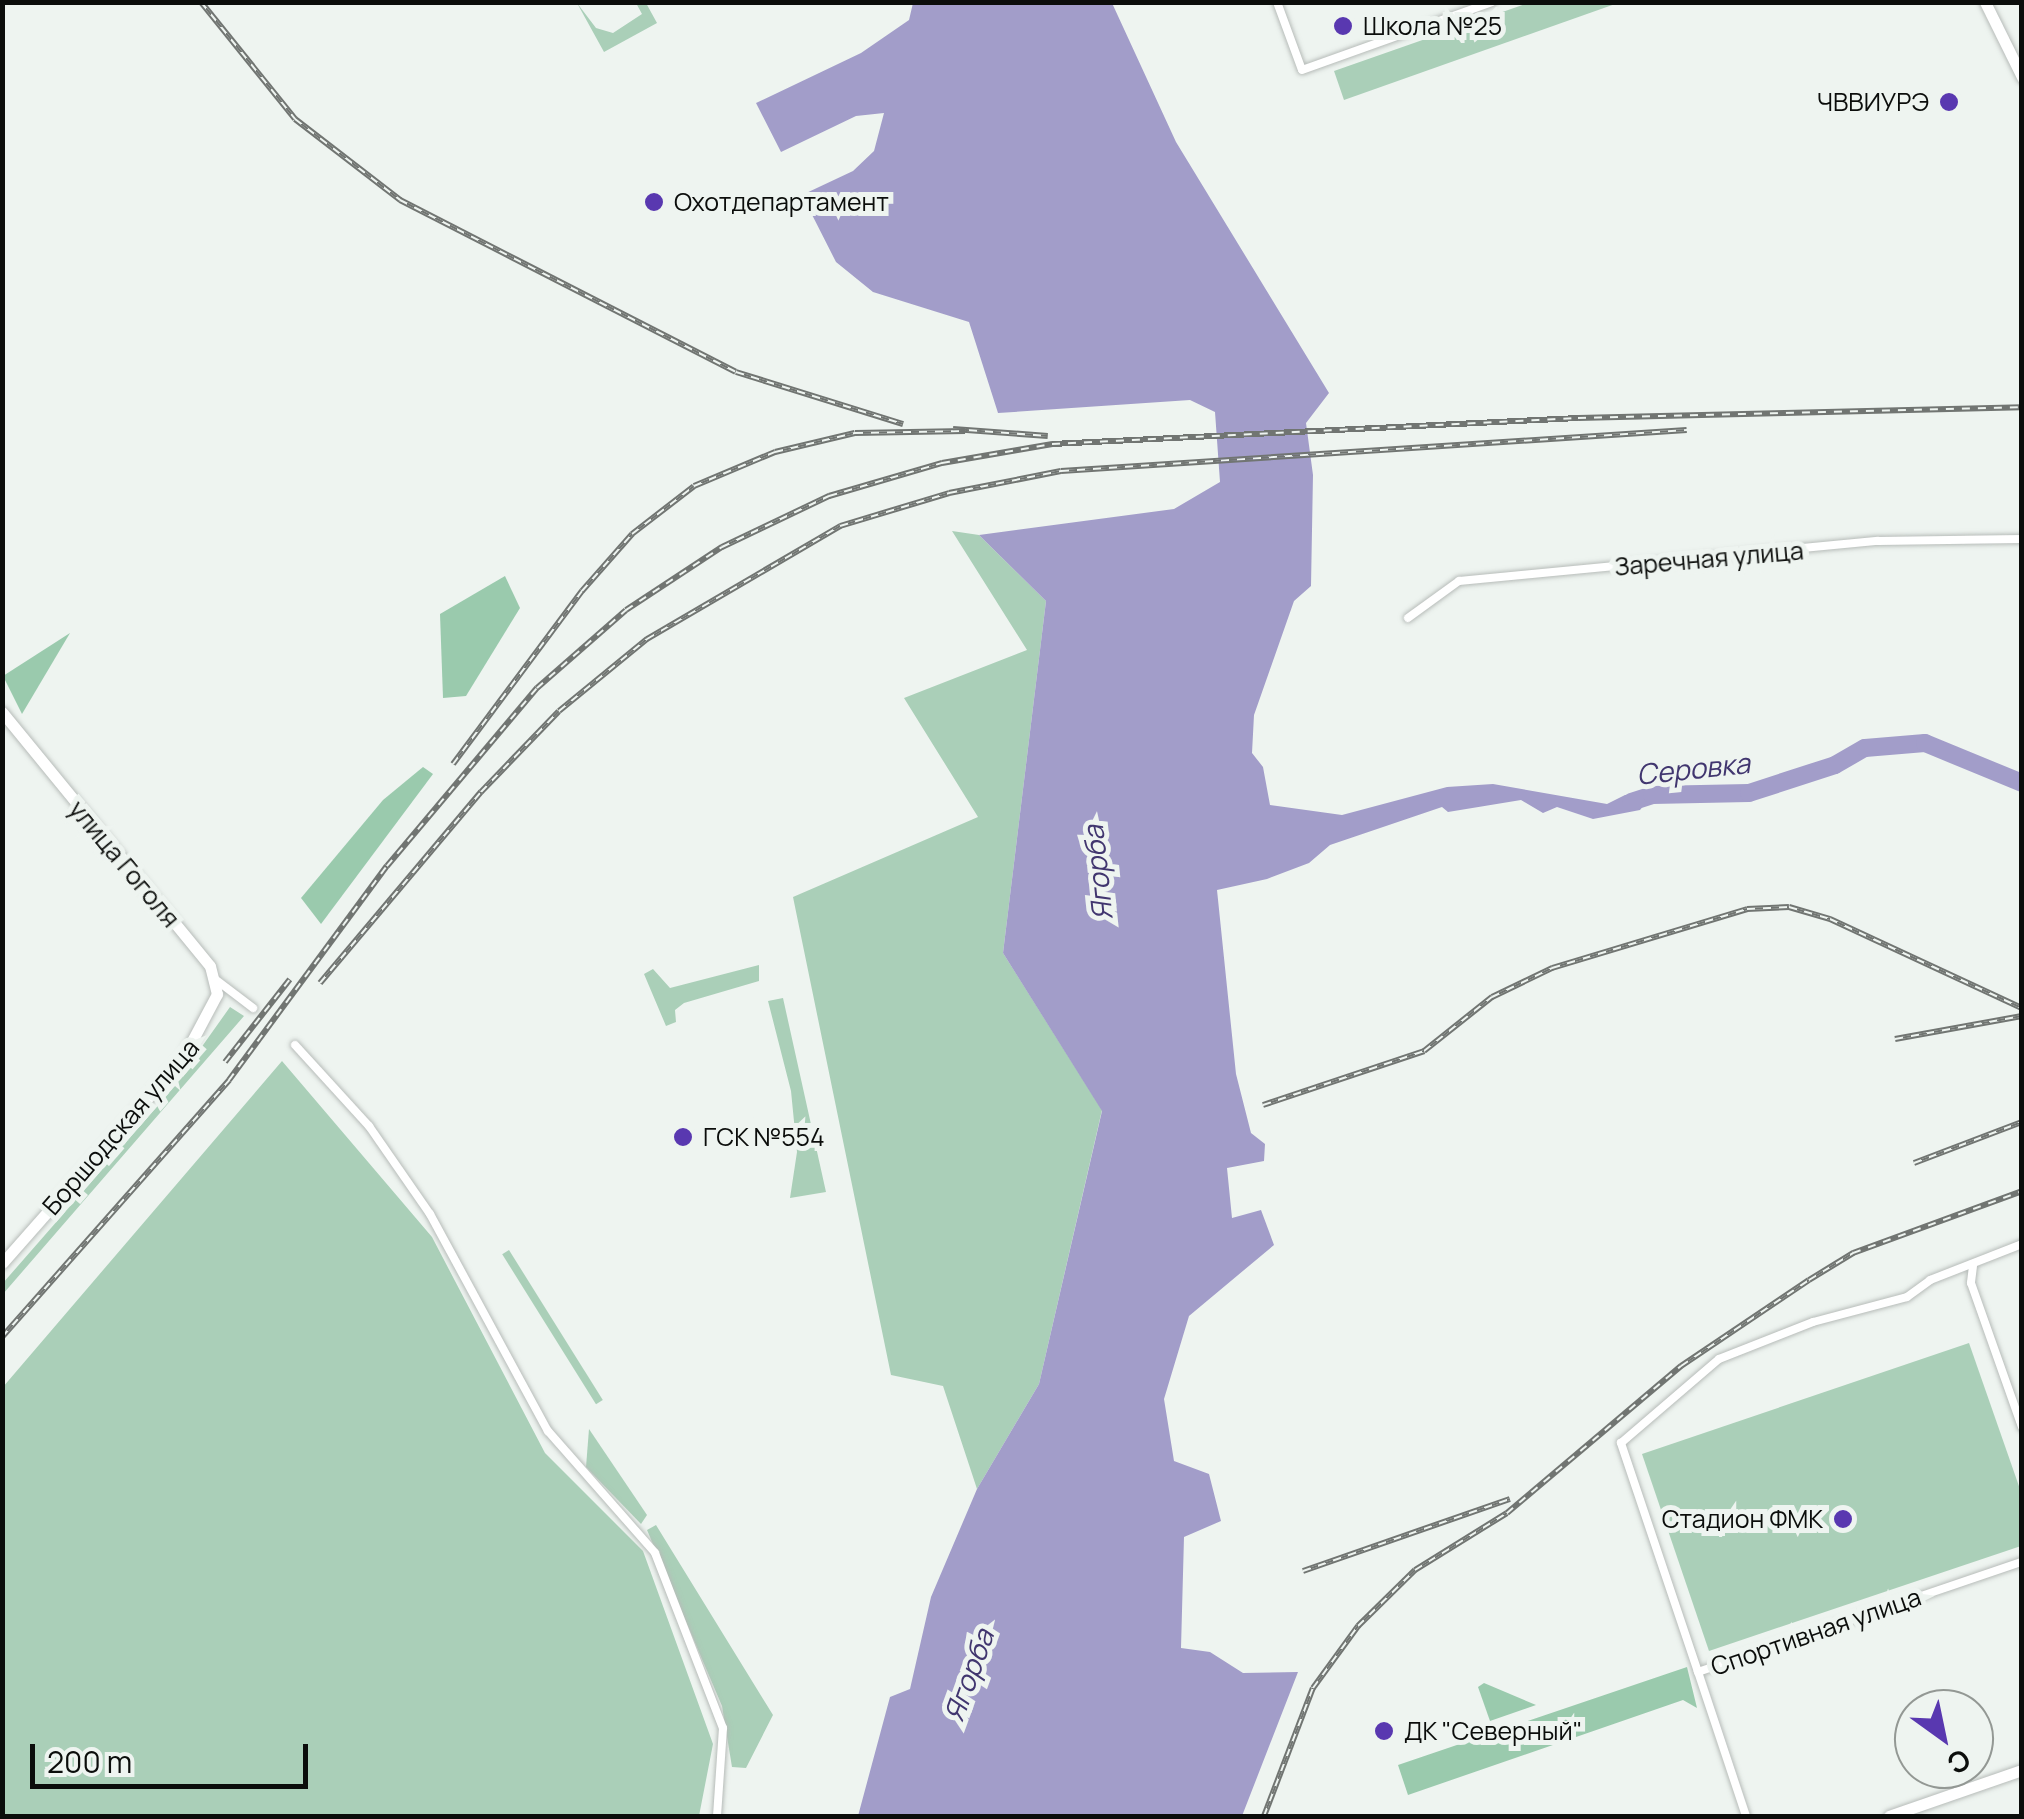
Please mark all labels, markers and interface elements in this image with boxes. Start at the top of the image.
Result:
place label: Школа №25 [1363,11,1502,41]
marker: Школа №25 [1332,15,1354,37]
place label: ЧВВИУРЭ [1817,87,1929,117]
marker: ЧВВИУРЭ [1938,91,1960,113]
place label: Охотдепартамент [674,187,889,217]
marker: Охотдепартамент [643,191,665,213]
street label: Заречная улица [1613,536,1805,582]
water label: Серовка [1635,745,1751,791]
street label: улица Гоголя [62,795,186,933]
water label: Ягорба [1075,824,1119,922]
street label: Боршодская улица [37,1033,205,1221]
place label: ГСК №554 [703,1122,825,1152]
marker: ГСК №554 [672,1126,694,1148]
place label: Стадион ФМК [1662,1504,1823,1534]
marker: Стадион ФМК [1832,1508,1854,1530]
street label: Спортивная улица [1707,1582,1925,1682]
water label: Ягорба [936,1624,1000,1726]
north arrow [1894,1689,1994,1789]
place label: ДК "Северный" [1404,1716,1583,1746]
marker: ДК "Северный" [1373,1720,1395,1742]
scale bar [35,1724,312,1786]
text: 200 m [47,1741,132,1782]
text: С [1940,1741,1978,1784]

